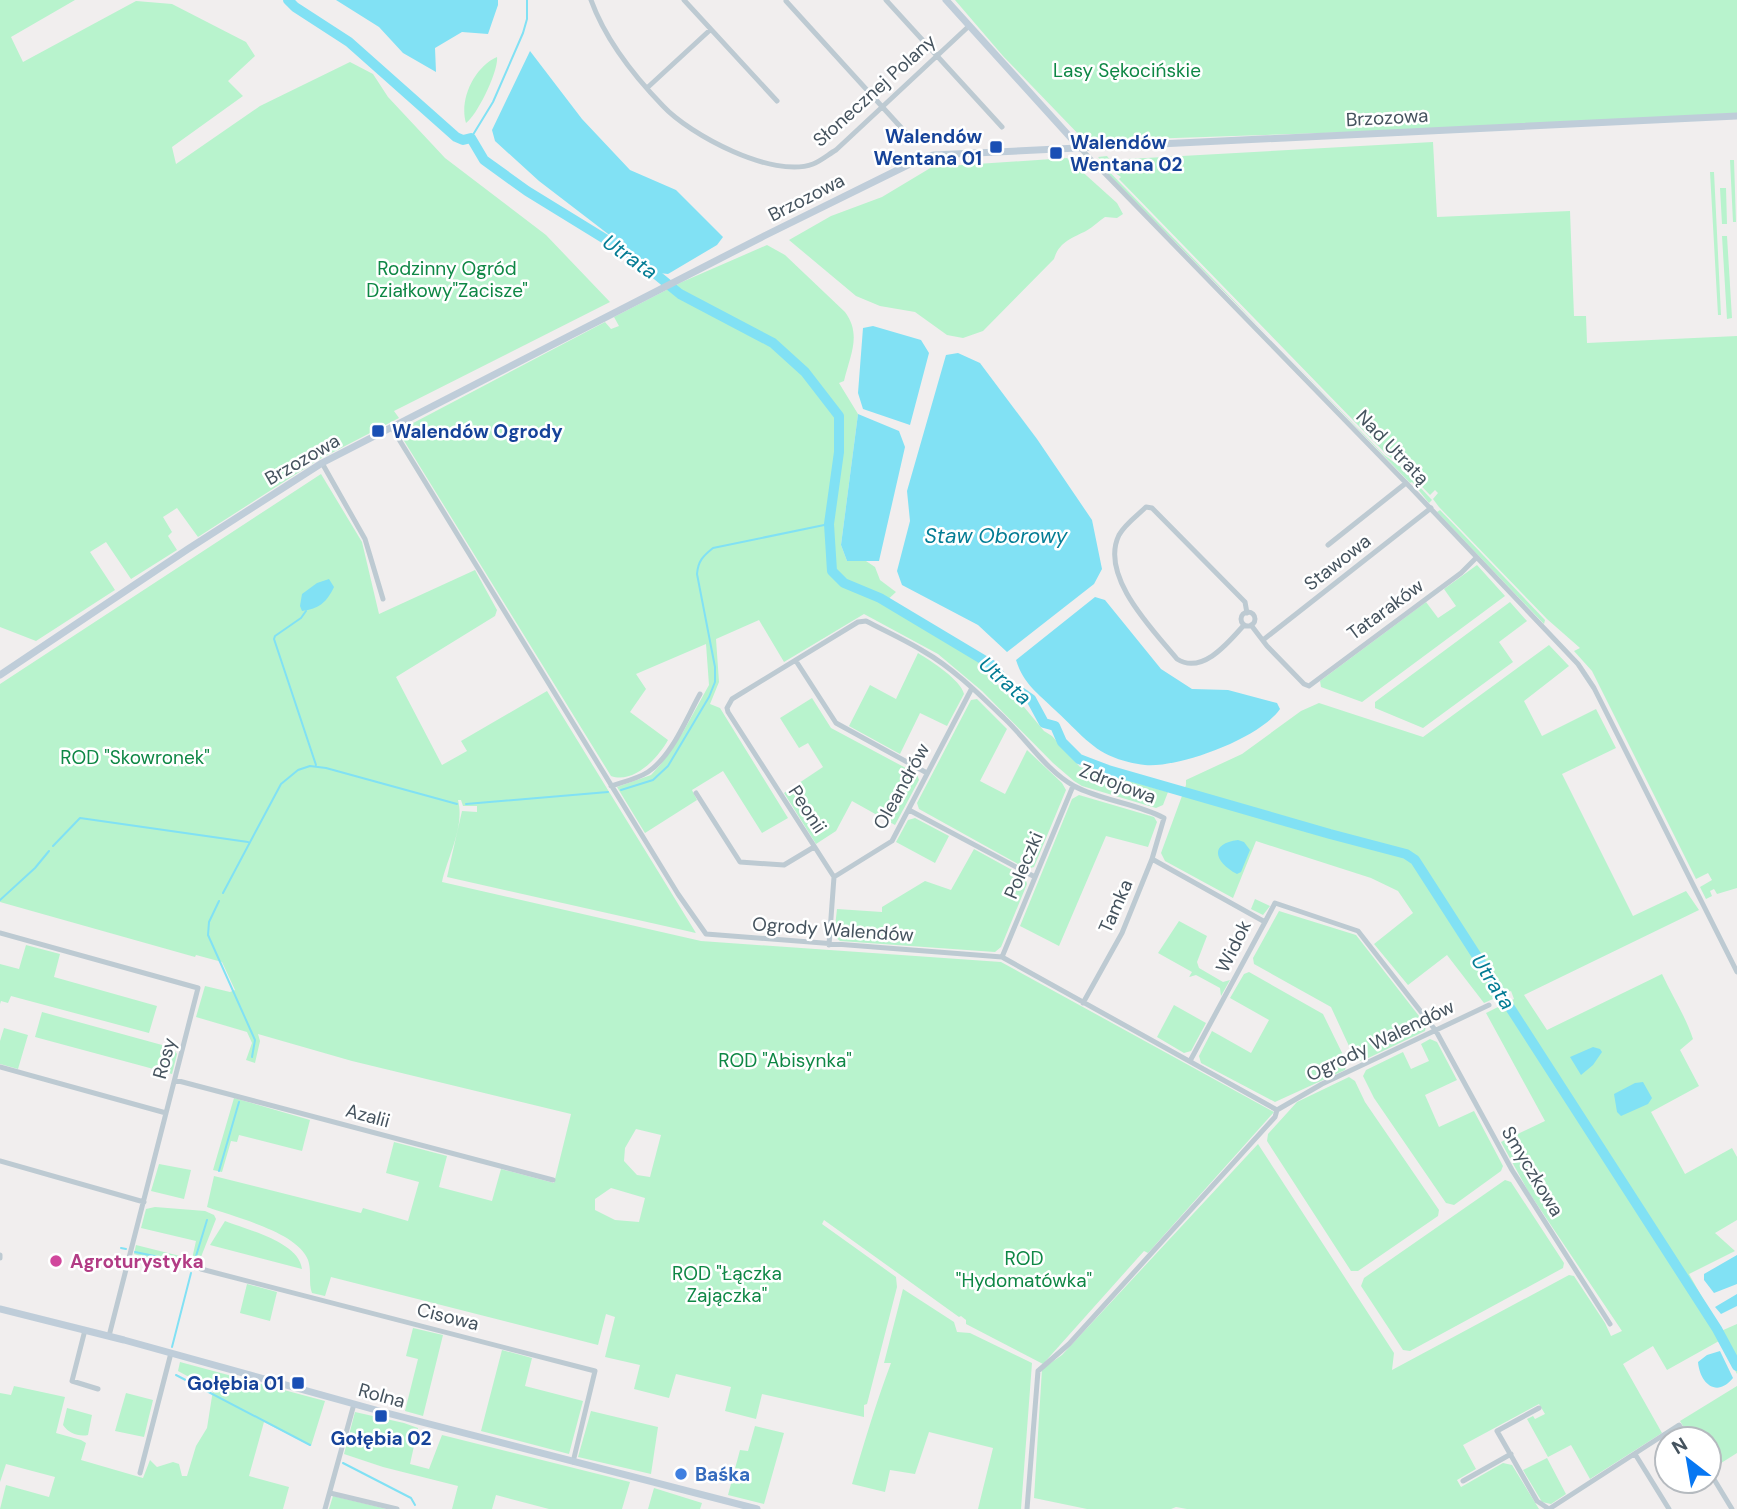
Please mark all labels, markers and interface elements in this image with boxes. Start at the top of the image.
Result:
street label: Słonecznej Polany [808,28,941,152]
park label: Lasy Sękocińskie [1053,58,1201,83]
street label: Brzozowa [1345,103,1429,132]
place label: Walendów Wentana 01 [874,124,982,171]
place label: Walendów Wentana 02 [1070,130,1182,177]
marker: Walendów Wentana 01 [988,139,1004,155]
marker: Walendów Wentana 02 [1048,145,1064,161]
street label: Brzozowa [764,168,849,227]
water label: Utrata [597,228,663,286]
park label: Rodzinny Ogród Działkowy"Zacisze" [366,256,528,303]
street label: Nad Utratą [1351,404,1435,490]
place label: Walendów Ogrody [392,419,563,444]
marker: Walendów Ogrody [370,423,386,439]
street label: Brzozowa [260,428,344,491]
water label: Staw Oborowy [925,522,1069,550]
street label: Stawowa [1299,528,1376,596]
street label: Tataraków [1342,573,1429,646]
water label: Utrata [973,650,1037,712]
street label: Oleandrów [867,738,936,834]
park label: ROD "Skowronek" [60,745,210,770]
street label: Zdrojowa [1076,757,1160,809]
street label: Peonii [783,780,832,838]
street label: Poleczki [998,828,1049,903]
street label: Tamka [1093,875,1138,937]
street label: Ogrody Walendów [751,911,915,948]
street label: Widok [1210,915,1257,977]
water label: Utrata [1465,949,1521,1015]
street label: Ogrody Walendów [1302,994,1459,1087]
street label: Rosy [147,1034,182,1081]
park label: ROD "Abisynka" [718,1048,852,1073]
street label: Azalii [343,1098,393,1133]
street label: Smyczkowa [1496,1121,1569,1221]
park label: ROD "Hydomatówka" [956,1246,1092,1293]
place label: Agroturystyka [70,1249,204,1274]
marker: Agroturystyka [48,1253,64,1269]
park label: ROD "Łączka Zajączka" [672,1261,782,1308]
street label: Cisowa [414,1297,482,1336]
place label: Gołębia 01 [187,1371,284,1396]
marker: Gołębia 01 [290,1375,306,1391]
street label: Rolna [356,1377,408,1414]
marker: Gołębia 02 [373,1408,389,1424]
north arrow [1653,1425,1723,1495]
place label: Gołębia 02 [331,1426,431,1451]
text: N [1667,1432,1692,1460]
place label: Baśka [695,1462,750,1487]
marker: Baśka [673,1466,689,1482]

